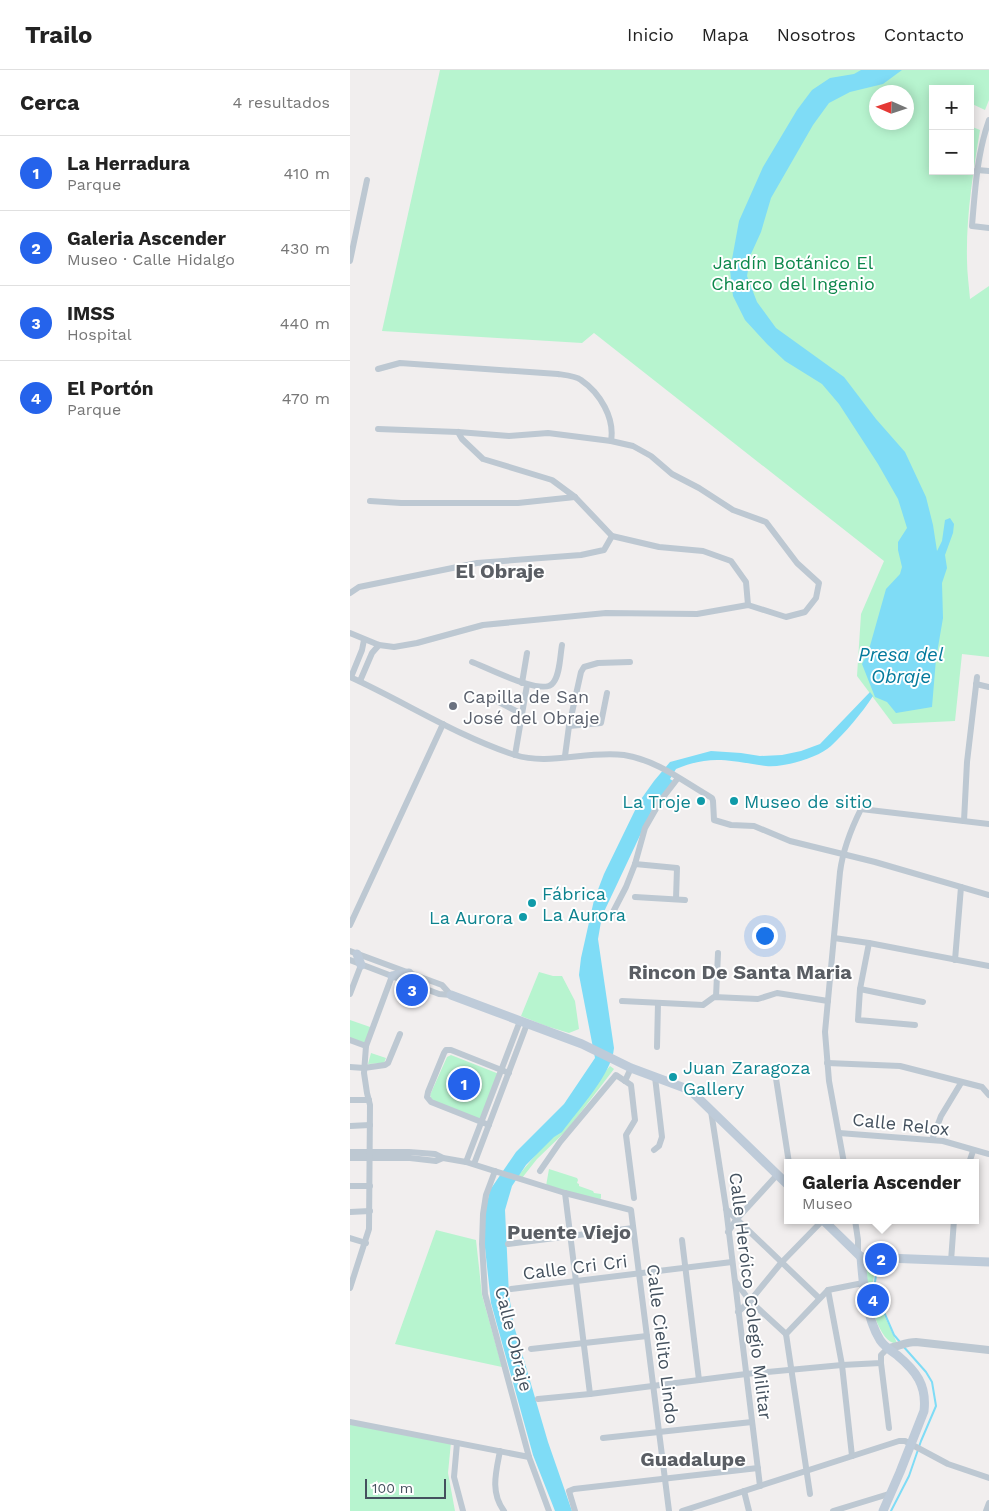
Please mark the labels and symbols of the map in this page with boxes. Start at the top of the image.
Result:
north arrow [869,85,914,130]
park label: Jardín Botánico El Charco del Ingenio [711,252,875,294]
district label: El Obraje [455,559,545,583]
water label: Presa del Obraje [858,643,944,688]
place label: Capilla de San José del Obraje [463,686,600,728]
marker: Capilla de San José del Obraje [447,700,459,712]
place label: La Troje [622,791,691,812]
place label: Museo de sitio [744,791,872,812]
marker: La Troje [695,795,707,807]
marker: Museo de sitio [728,795,740,807]
place label: Fábrica La Aurora [542,883,626,925]
marker: Fábrica La Aurora [526,897,538,909]
place label: La Aurora [429,907,513,928]
marker: La Aurora [517,911,529,923]
your location [752,923,778,949]
district label: Rincon De Santa Maria [628,960,852,984]
pin: 3 [396,971,428,1009]
place label: Juan Zaragoza Gallery [683,1057,810,1099]
pin: 1 [448,1065,480,1103]
marker: Juan Zaragoza Gallery [667,1071,679,1083]
street label: Calle Relox [851,1108,951,1140]
street label: Calle Heróico Colegio Militar [725,1171,777,1421]
district label: Puente Viejo [507,1220,631,1244]
pin: 2 [865,1240,897,1278]
street label: Calle Cri Cri [522,1250,628,1284]
street label: Calle Cielito Lindo [643,1263,683,1425]
pin: 4 [857,1281,889,1319]
street label: Calle Obraje [491,1284,537,1394]
district label: Guadalupe [640,1447,746,1471]
scale bar [365,1476,446,1499]

